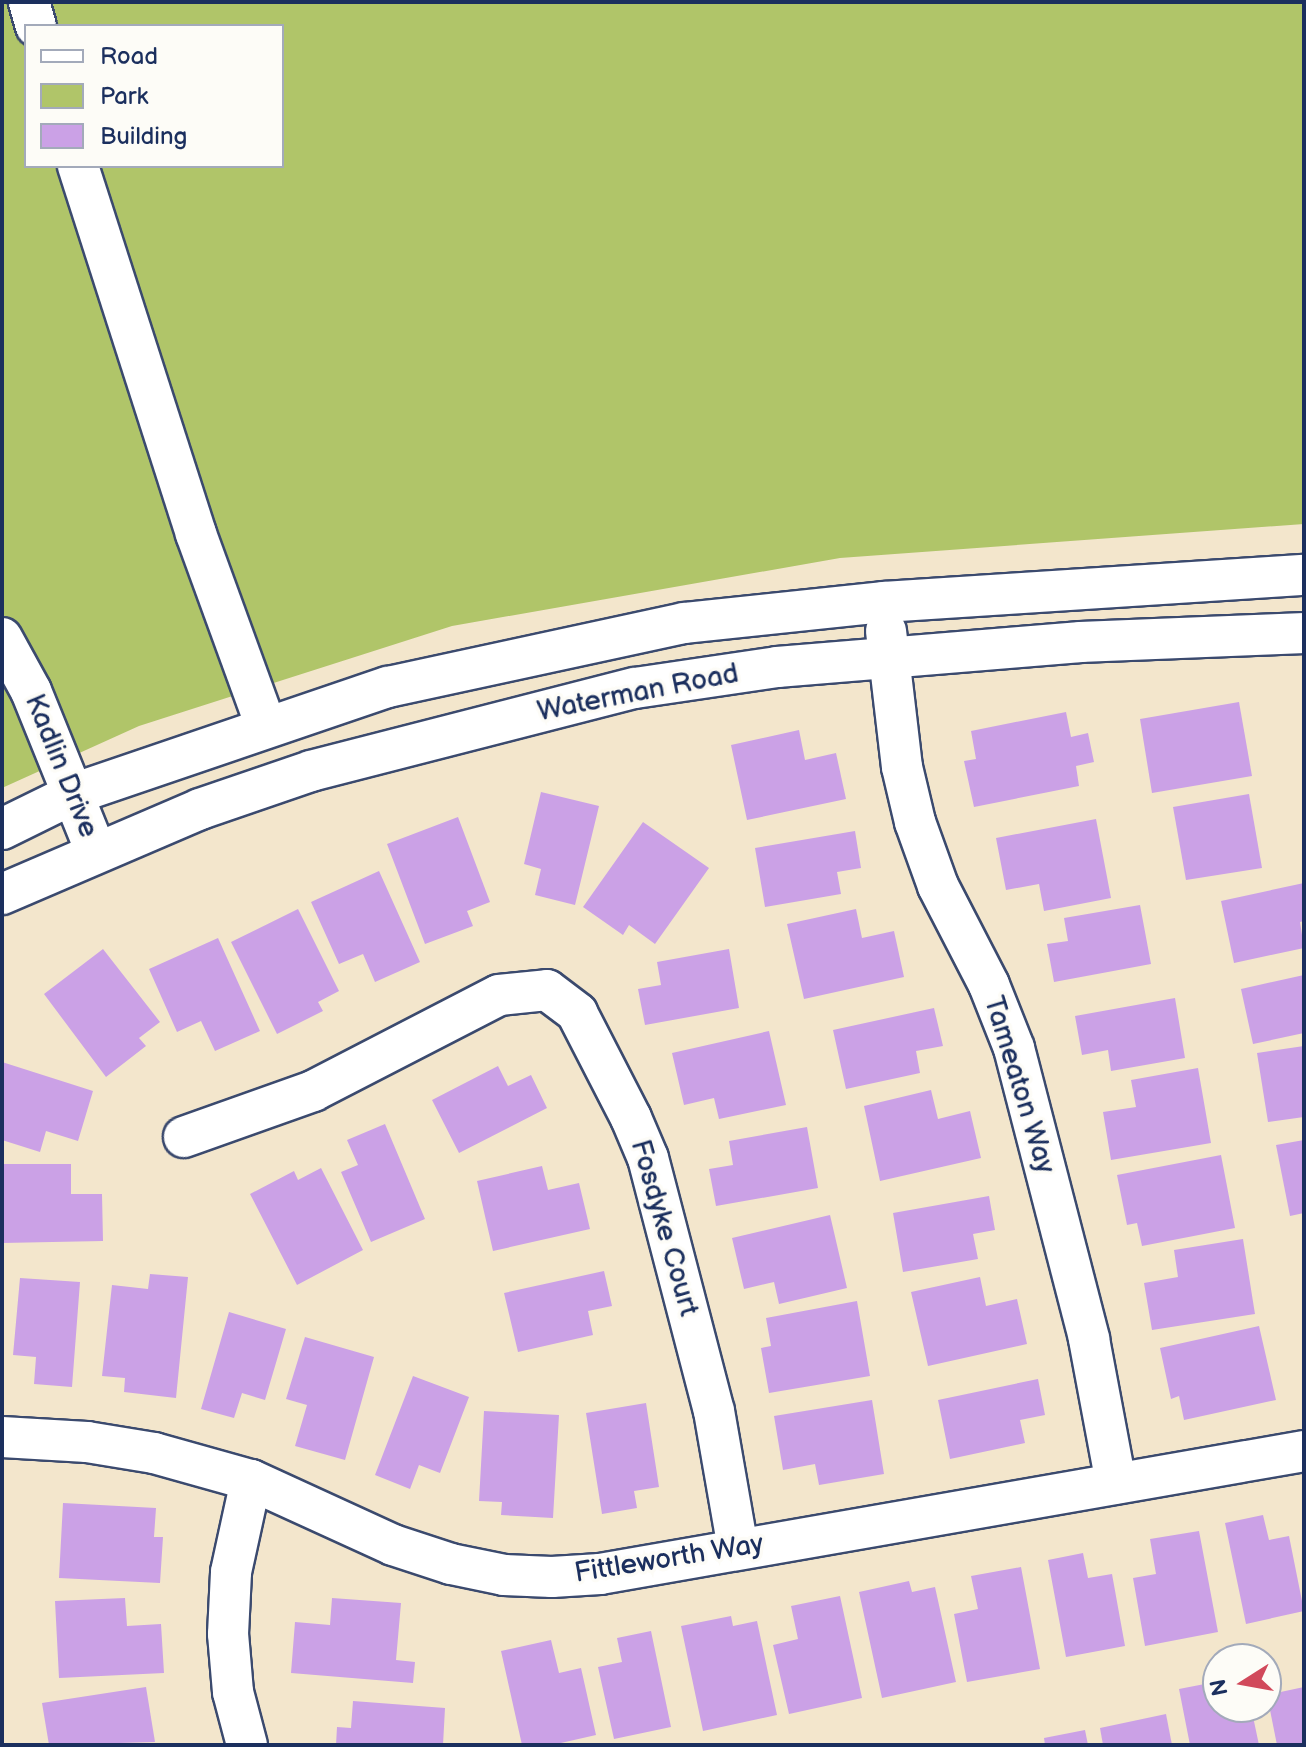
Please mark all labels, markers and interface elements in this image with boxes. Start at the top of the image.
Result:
legend [24,24,284,168]
text: Road [100,42,158,71]
text: Park [100,82,148,111]
text: Building [100,122,187,151]
street label: Waterman Road [535,657,741,729]
street label: Kadlin Drive [17,689,105,843]
street label: Tameaton Way [976,992,1062,1178]
street label: Fosdyke Court [623,1136,705,1320]
street label: Fittleworth Way [572,1527,766,1591]
north arrow [1202,1643,1282,1723]
text: N [1205,1677,1235,1698]

